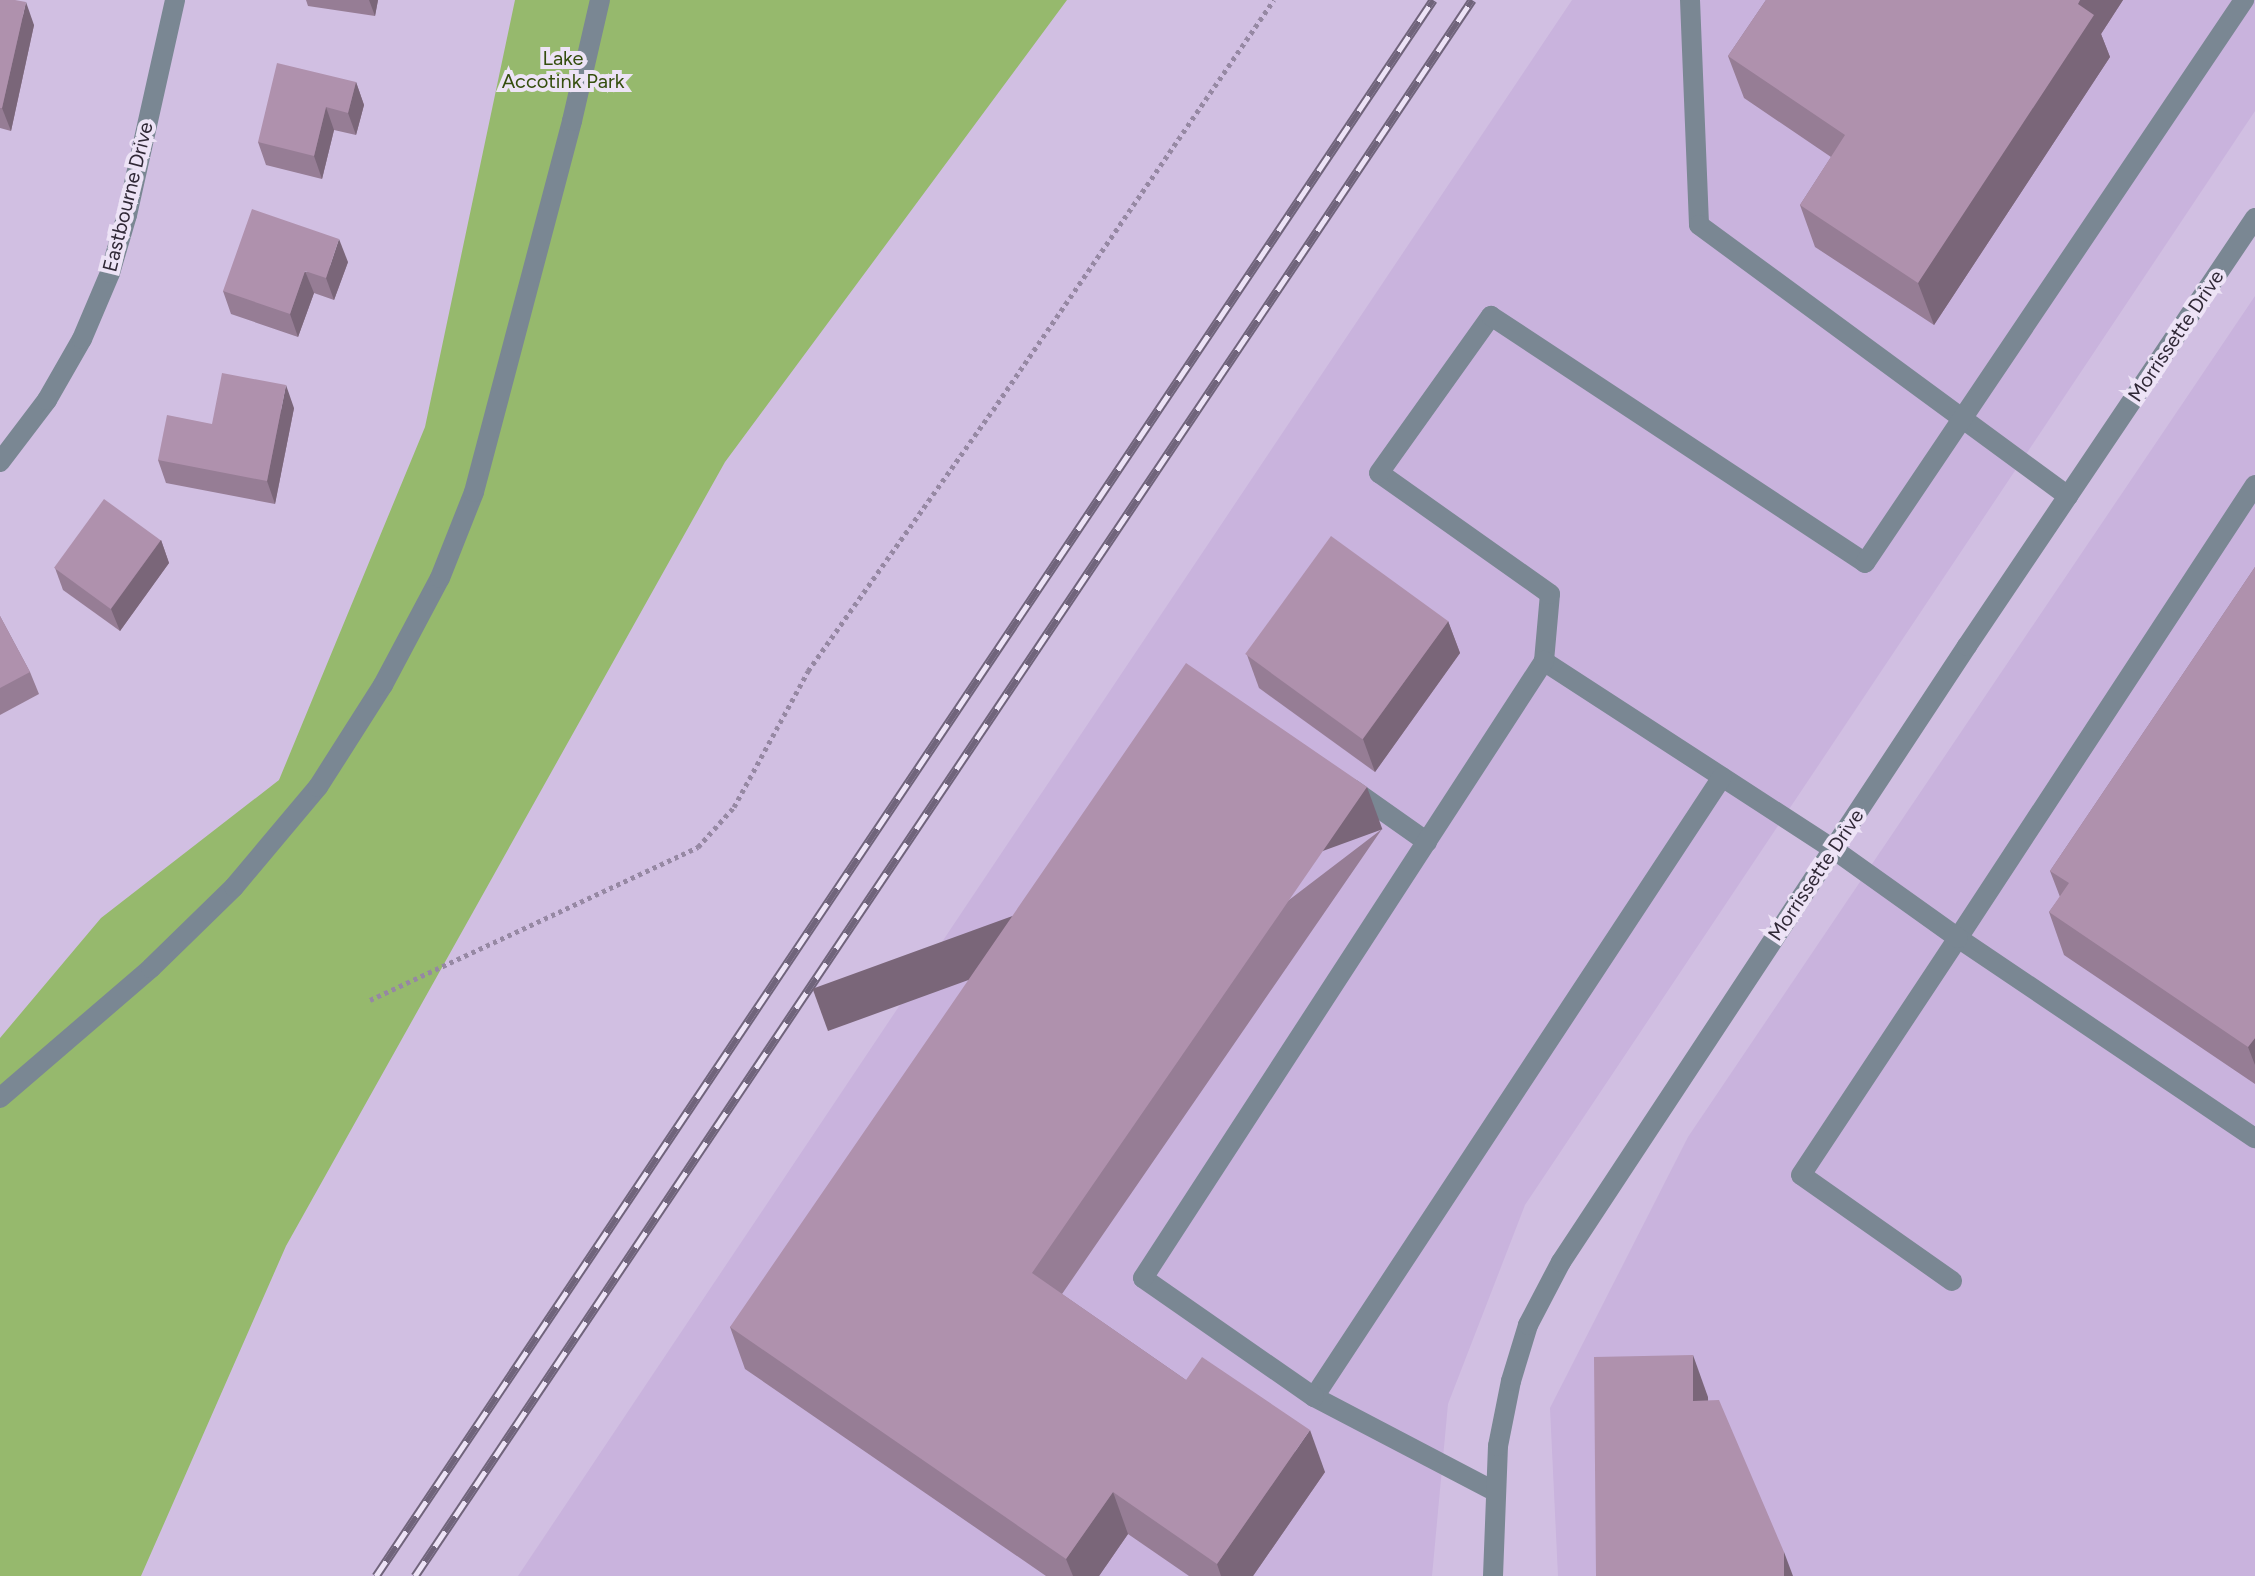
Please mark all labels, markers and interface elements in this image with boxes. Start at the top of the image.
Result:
park label: Lake Accotink Park [502,47,624,94]
street label: Eastbourne Drive [98,120,158,274]
street label: Morrissette Drive [2123,266,2229,406]
street label: Morrissette Drive [1763,805,1869,945]

